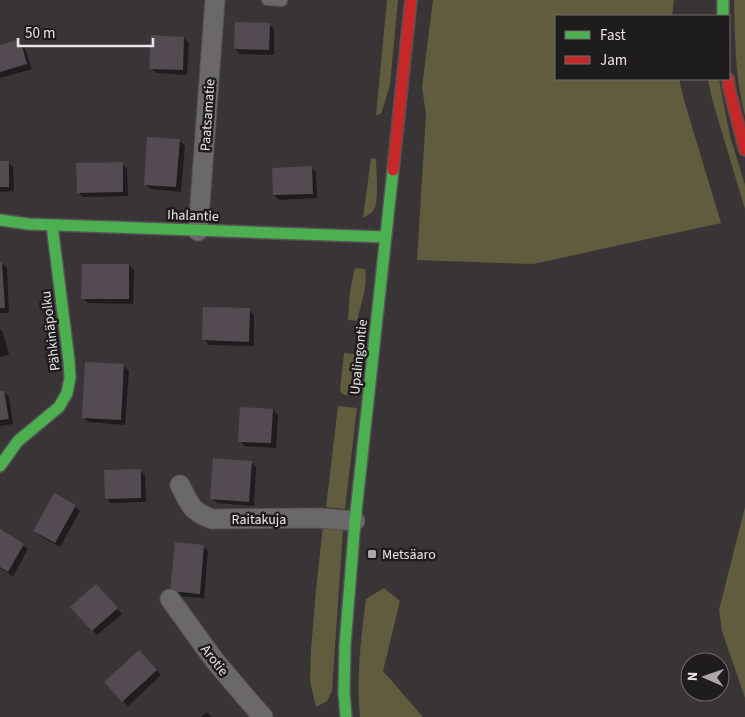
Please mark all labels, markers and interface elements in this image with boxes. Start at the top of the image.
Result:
scale bar [18,15,152,47]
legend [555,15,730,80]
text: 50 m [25,23,55,44]
text: Fast [600,25,626,46]
text: Jam [600,50,627,71]
street label: Paatsamatie [195,78,221,152]
street label: Ihalantie [167,205,219,227]
street label: Pähkinäpolku [36,290,66,372]
street label: Upalingontie [345,318,373,396]
street label: Raitakuja [232,510,286,530]
place label: Metsäaro [382,545,436,565]
marker: Metsäaro [366,548,378,560]
street label: Arotie [196,641,233,681]
north arrow [680,652,730,702]
text: N [683,672,703,682]

